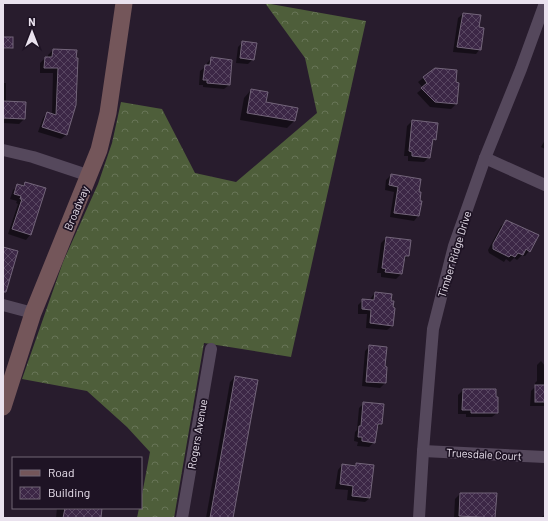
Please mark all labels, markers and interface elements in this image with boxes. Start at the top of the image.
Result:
north arrow [12,12,52,52]
text: N [28,15,36,28]
street label: Broadway [61,184,91,232]
street label: Timber Ridge Drive [435,209,473,299]
street label: Rogers Avenue [184,398,210,470]
street label: Truesdale Court [446,446,522,462]
legend [12,457,142,509]
text: Road [48,465,75,479]
text: Building [48,485,90,499]

